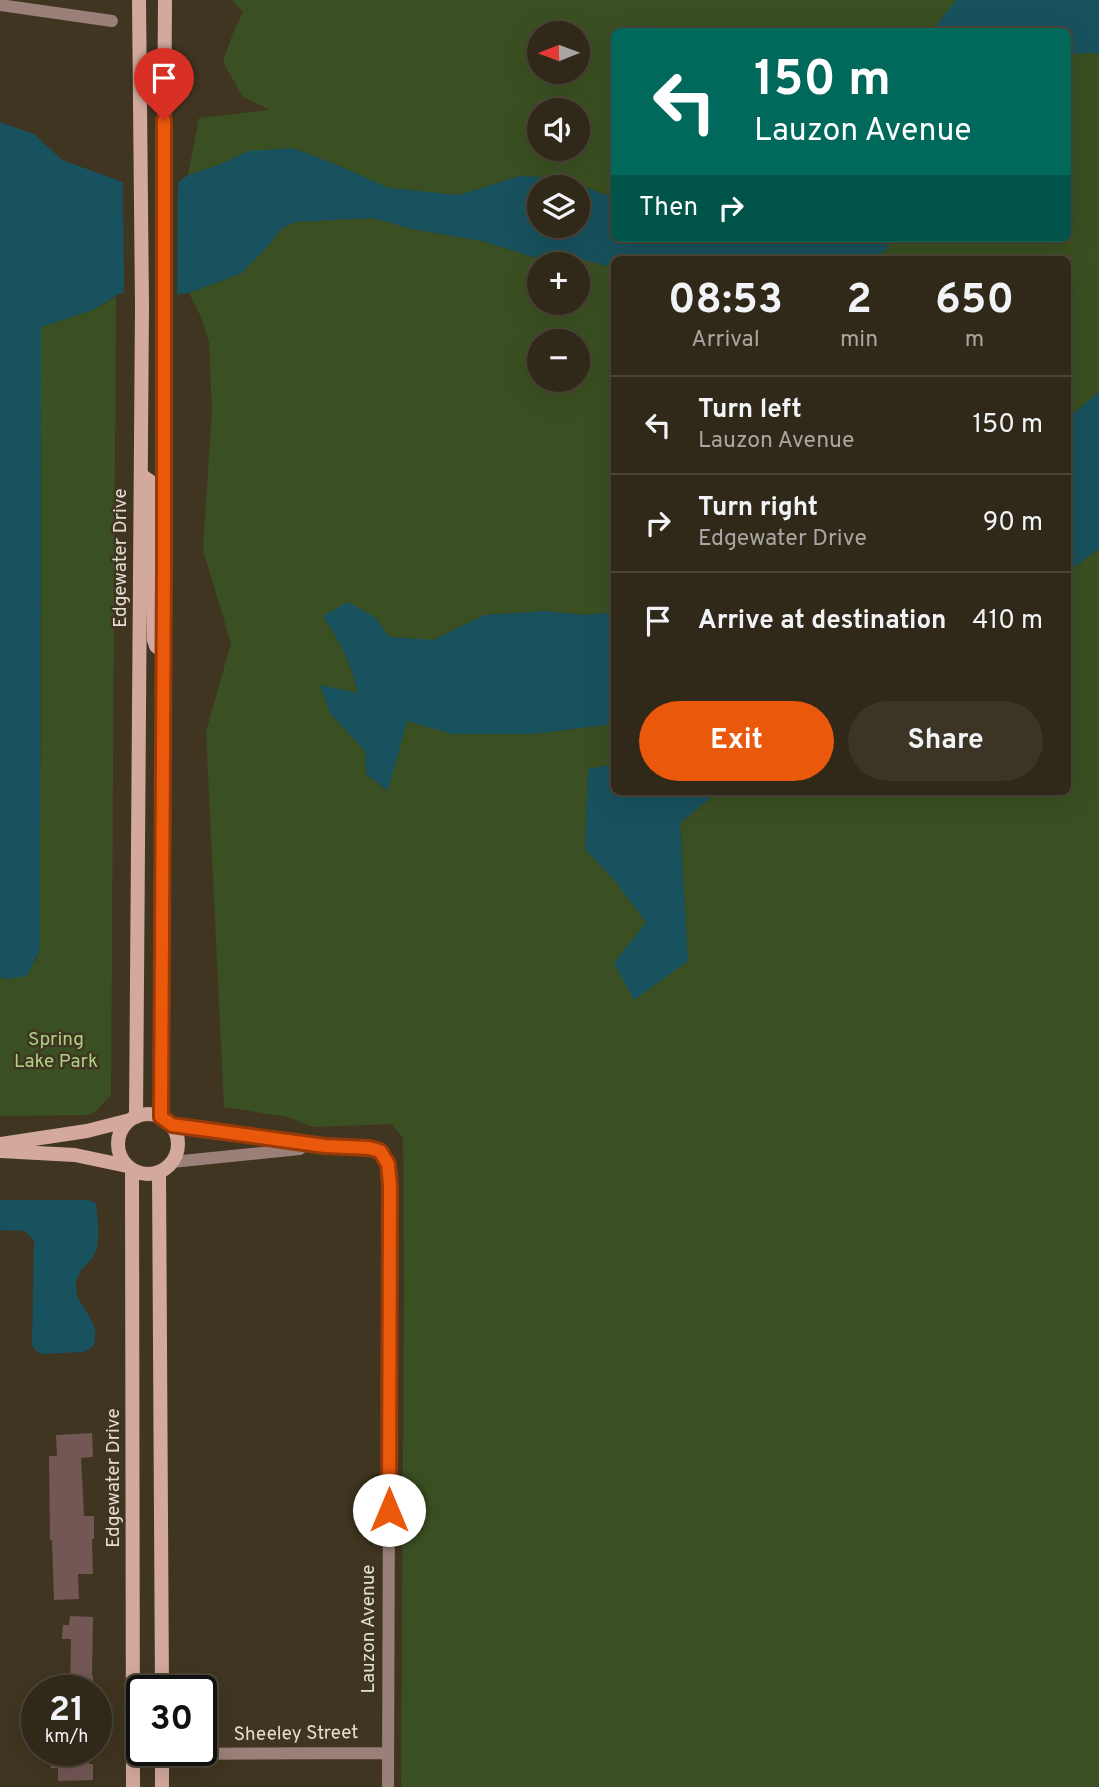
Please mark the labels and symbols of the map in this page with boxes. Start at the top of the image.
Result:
north arrow [527,21,590,84]
pin [134,48,194,120]
street label: Edgewater Drive [109,488,133,628]
park label: Spring Lake Park [14,1028,98,1074]
street label: Edgewater Drive [102,1408,126,1548]
position arrow [352,1473,426,1547]
street label: Lauzon Avenue [357,1564,381,1694]
speed limit sign: 30 [126,1675,217,1766]
street label: Sheeley Street [233,1721,359,1747]

